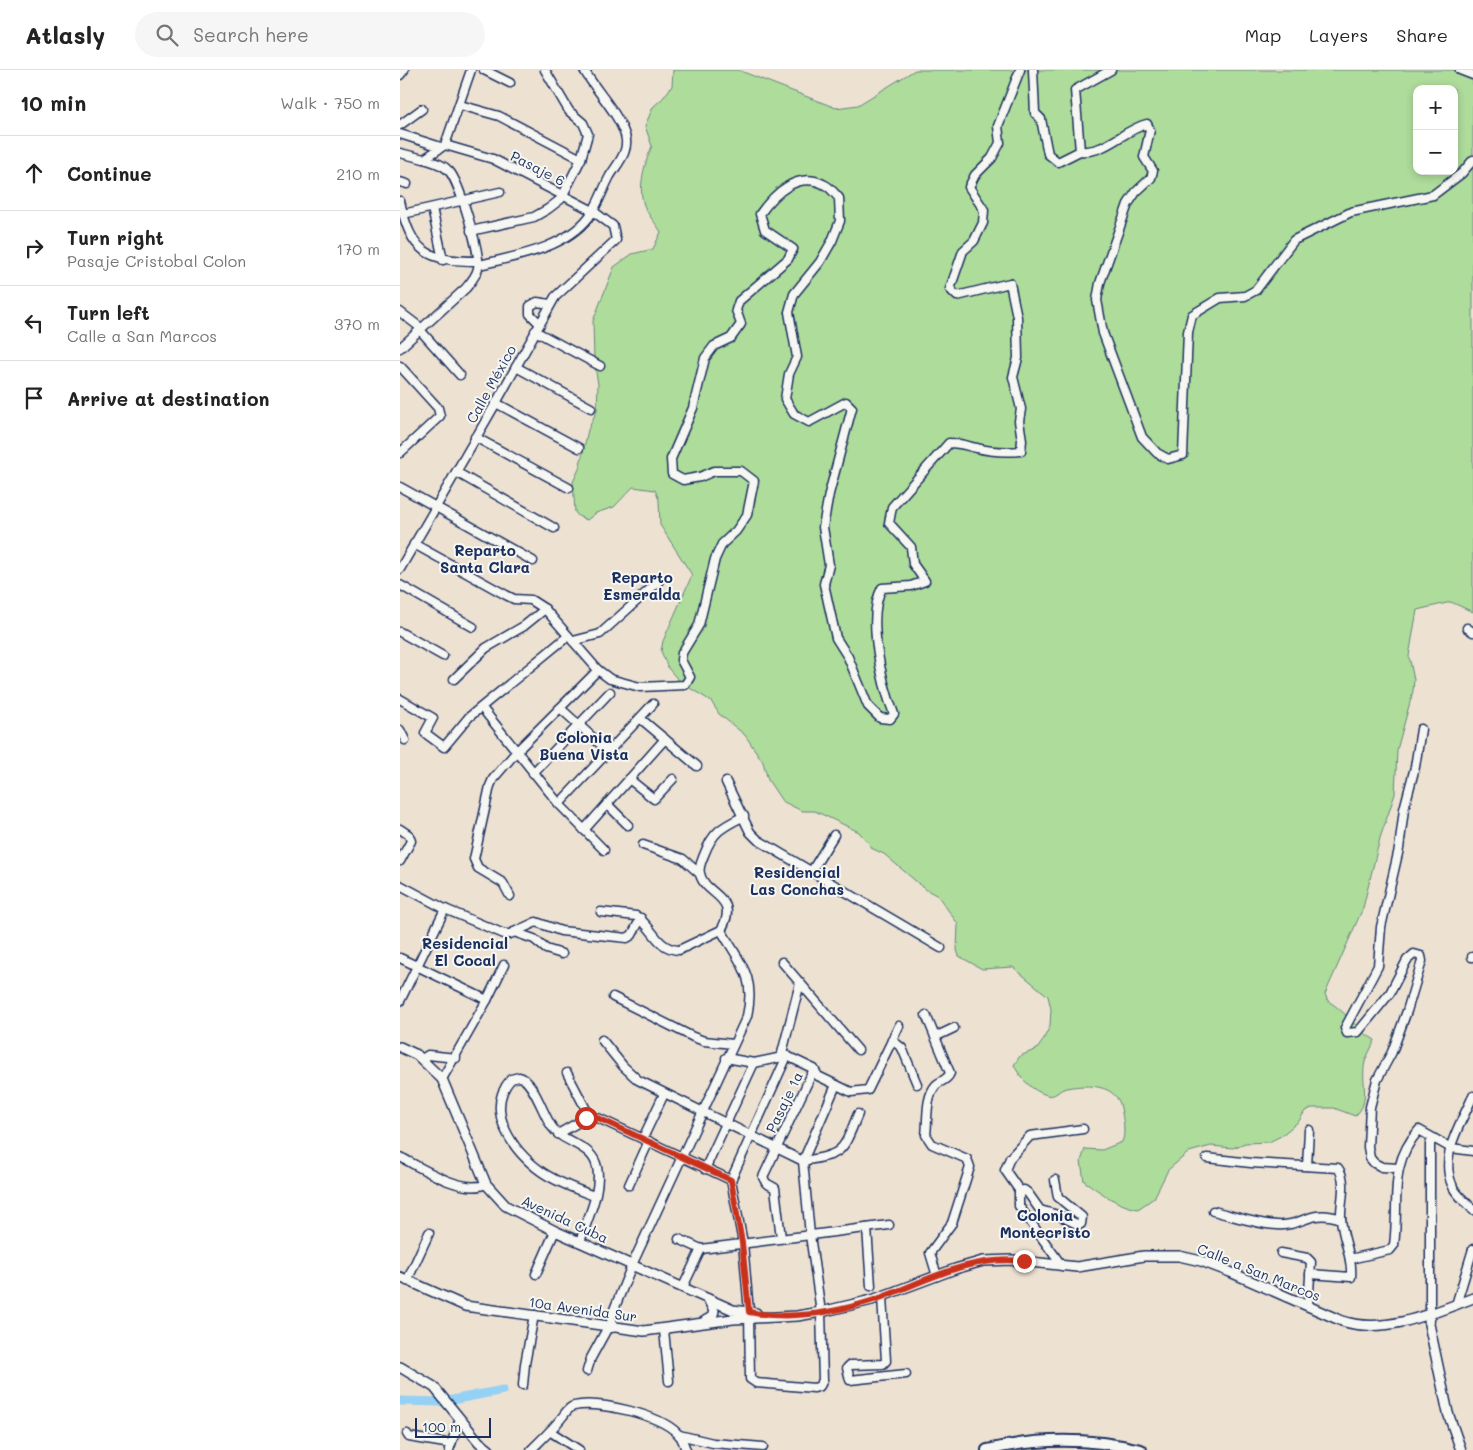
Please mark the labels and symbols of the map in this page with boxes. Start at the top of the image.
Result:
street label: Pasaje 6 [507,146,569,190]
street label: Calle México [462,341,520,427]
district label: Reparto Santa Clara [440,540,530,577]
district label: Reparto Esmeralda [603,567,681,604]
district label: Colonia Buena Vista [539,727,629,764]
district label: Residencial Las Conchas [750,862,844,899]
district label: Residencial El Cocal [422,933,508,970]
street label: Pasaje 1a [761,1068,807,1136]
route start [575,1107,598,1130]
street label: Avenida Cuba [518,1191,612,1247]
district label: Colonia Montecristo [1000,1205,1090,1242]
street label: Calle a San Marcos [1195,1239,1323,1305]
route end [1013,1250,1036,1273]
street label: 10a Avenida Sur [528,1292,638,1326]
scale bar [415,1415,491,1438]

